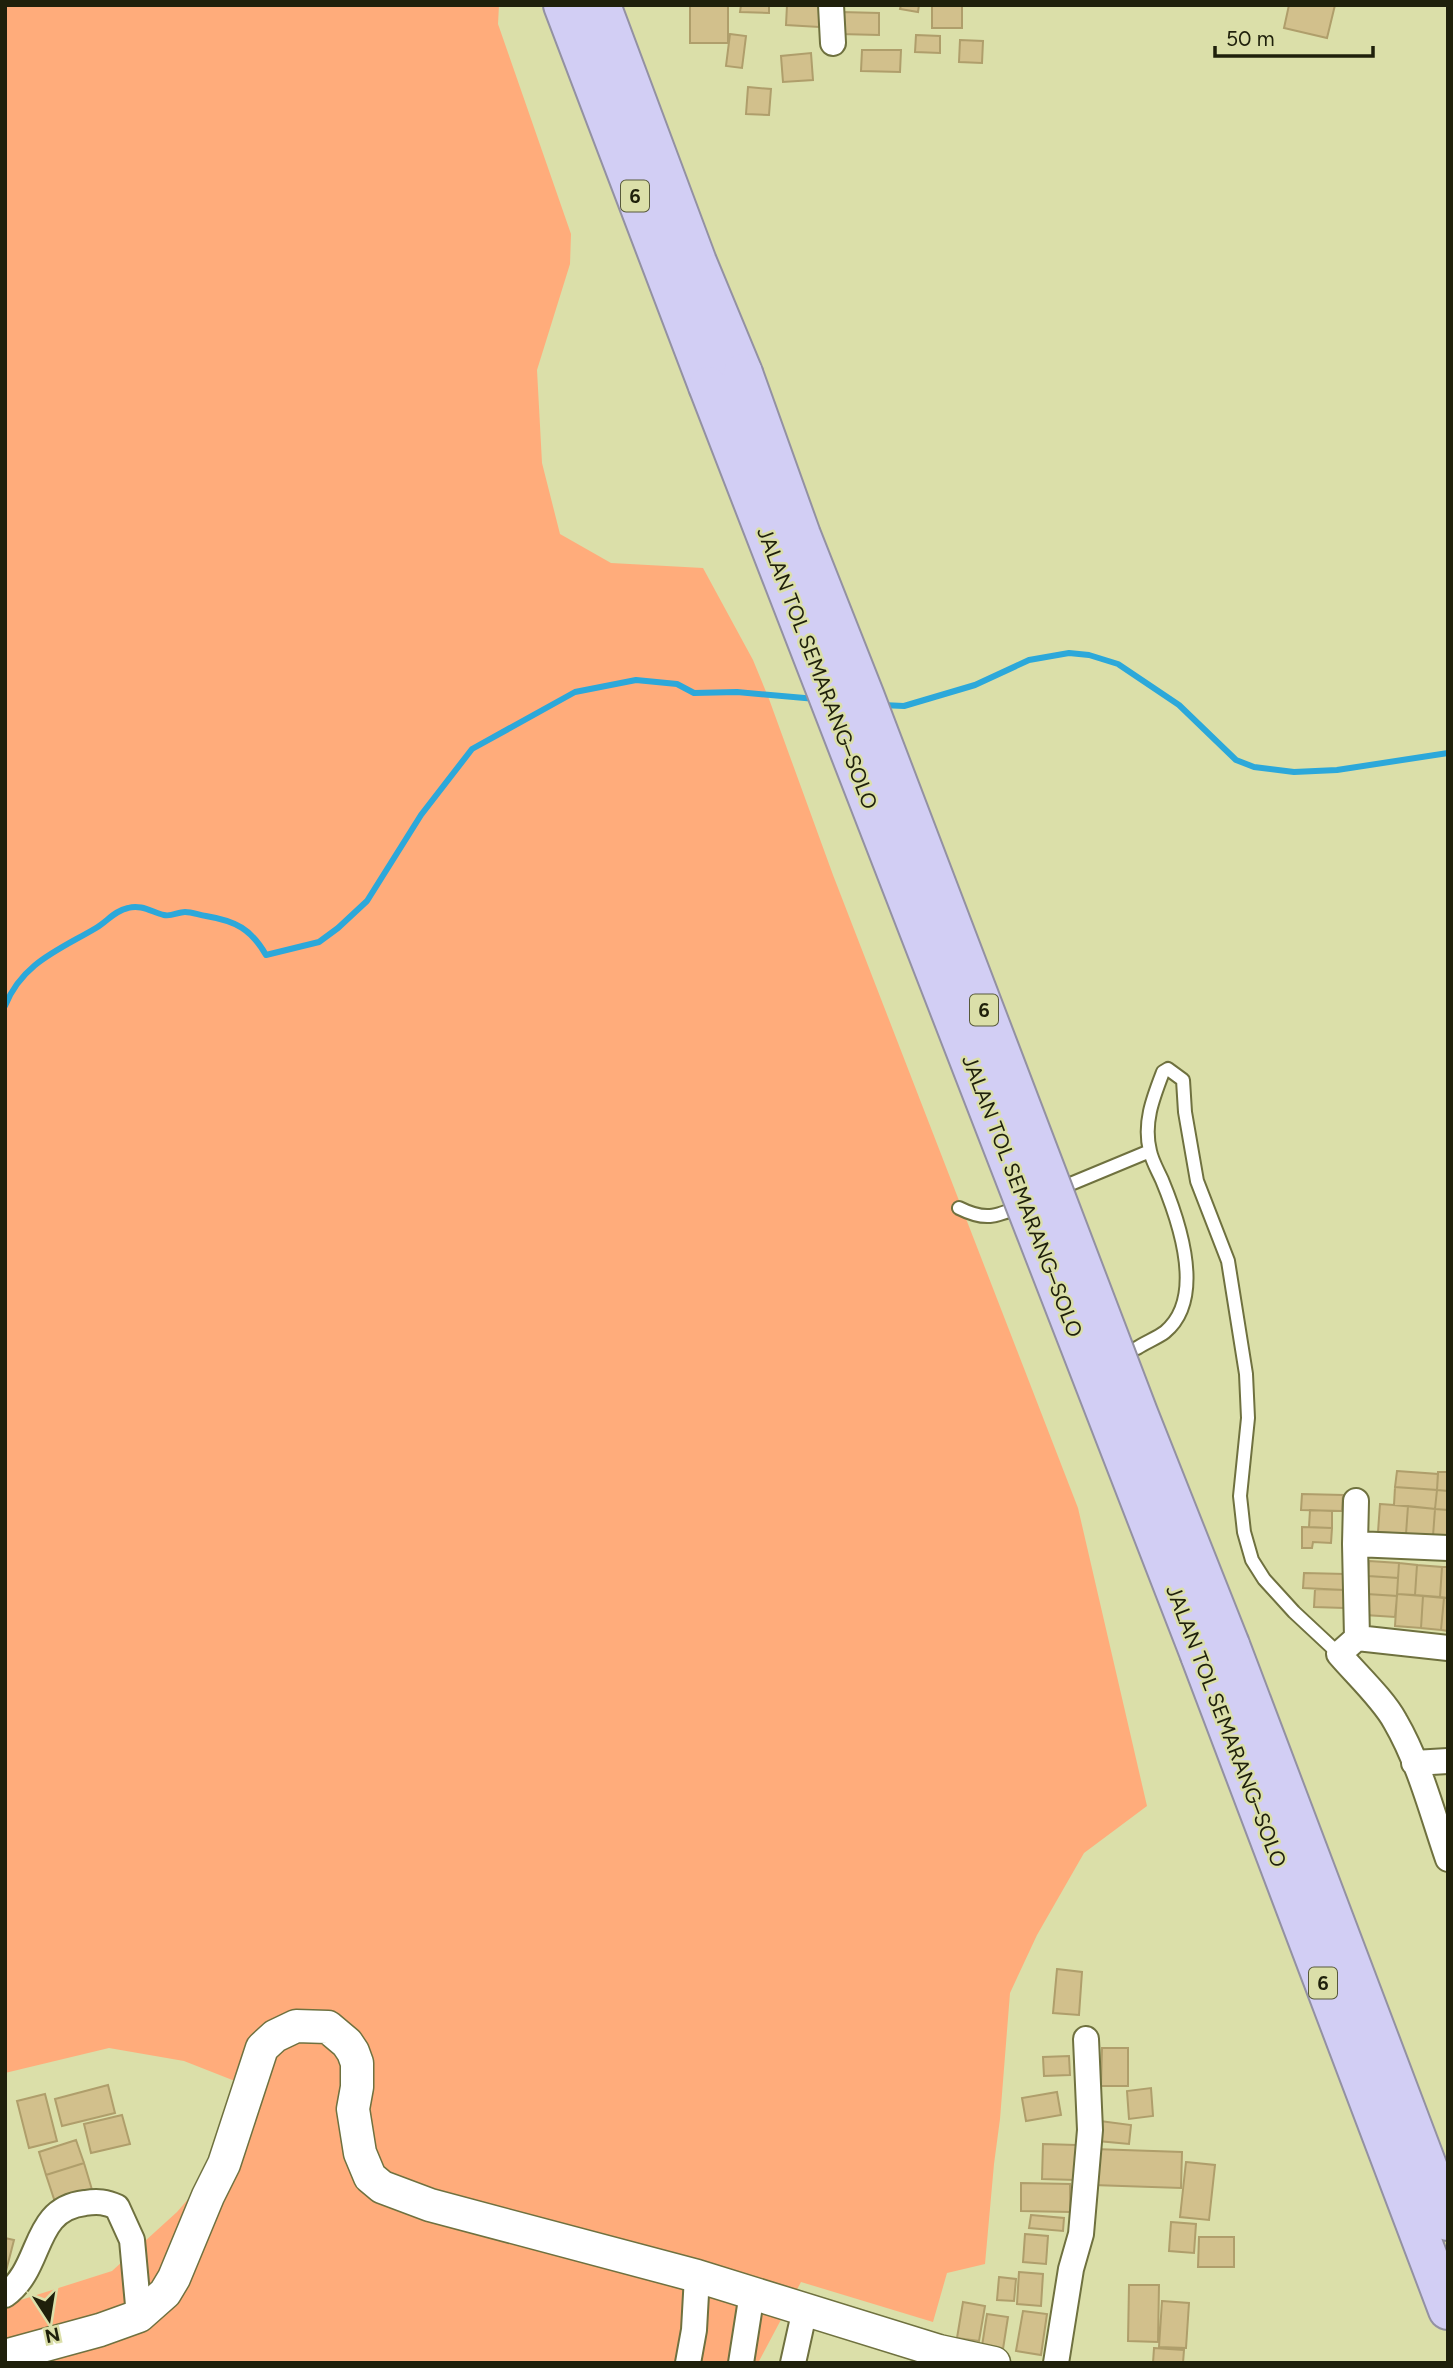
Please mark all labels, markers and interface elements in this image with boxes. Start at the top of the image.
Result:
scale bar [1215,14,1372,58]
text: 50 m [1226,26,1275,51]
road number: 6 [621,180,649,212]
street label: JALAN TOL SEMARANG–SOLO [752,523,883,812]
road number: 6 [970,994,998,1026]
street label: JALAN TOL SEMARANG–SOLO [957,1051,1088,1340]
street label: JALAN TOL SEMARANG–SOLO [1161,1581,1292,1870]
road number: 6 [1309,1968,1337,1998]
north arrow [14,2284,84,2354]
text: N [43,2322,62,2348]

